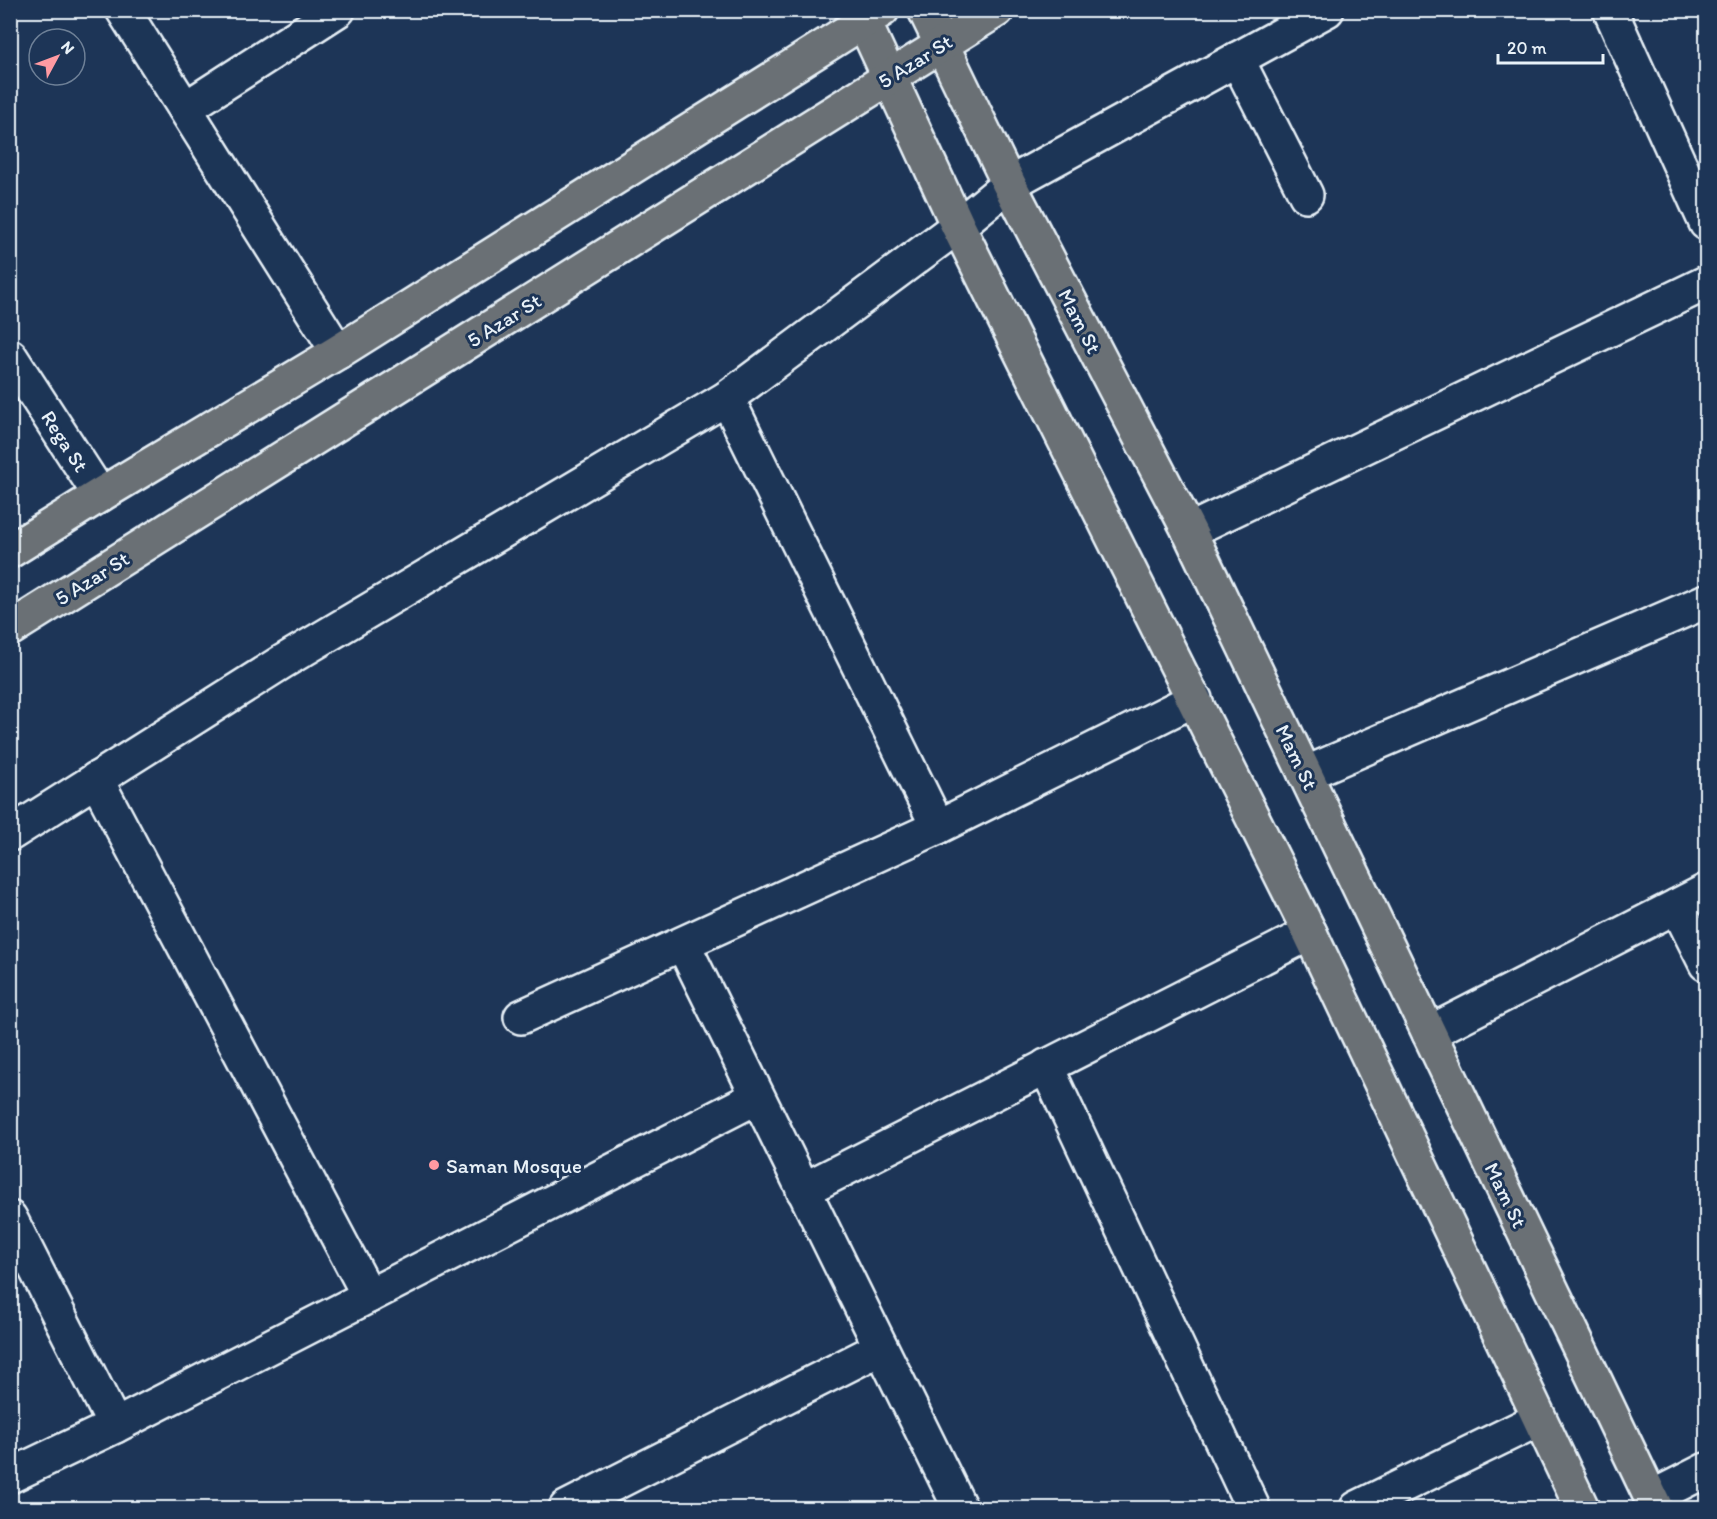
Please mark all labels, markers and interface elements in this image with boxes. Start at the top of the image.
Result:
north arrow [27,27,87,87]
scale bar [1498,27,1603,65]
street label: 5 Azar St [874,29,957,93]
text: N [57,37,79,58]
text: 20 m [1507,37,1547,59]
street label: Mam St [1053,284,1107,358]
street label: 5 Azar St [463,288,546,352]
street label: Rega St [36,406,94,476]
street label: 5 Azar St [51,546,134,610]
street label: Mam St [1271,720,1324,794]
place label: Saman Mosque [446,1153,582,1178]
marker: Saman Mosque [427,1158,441,1172]
street label: Mam St [1480,1158,1533,1232]

